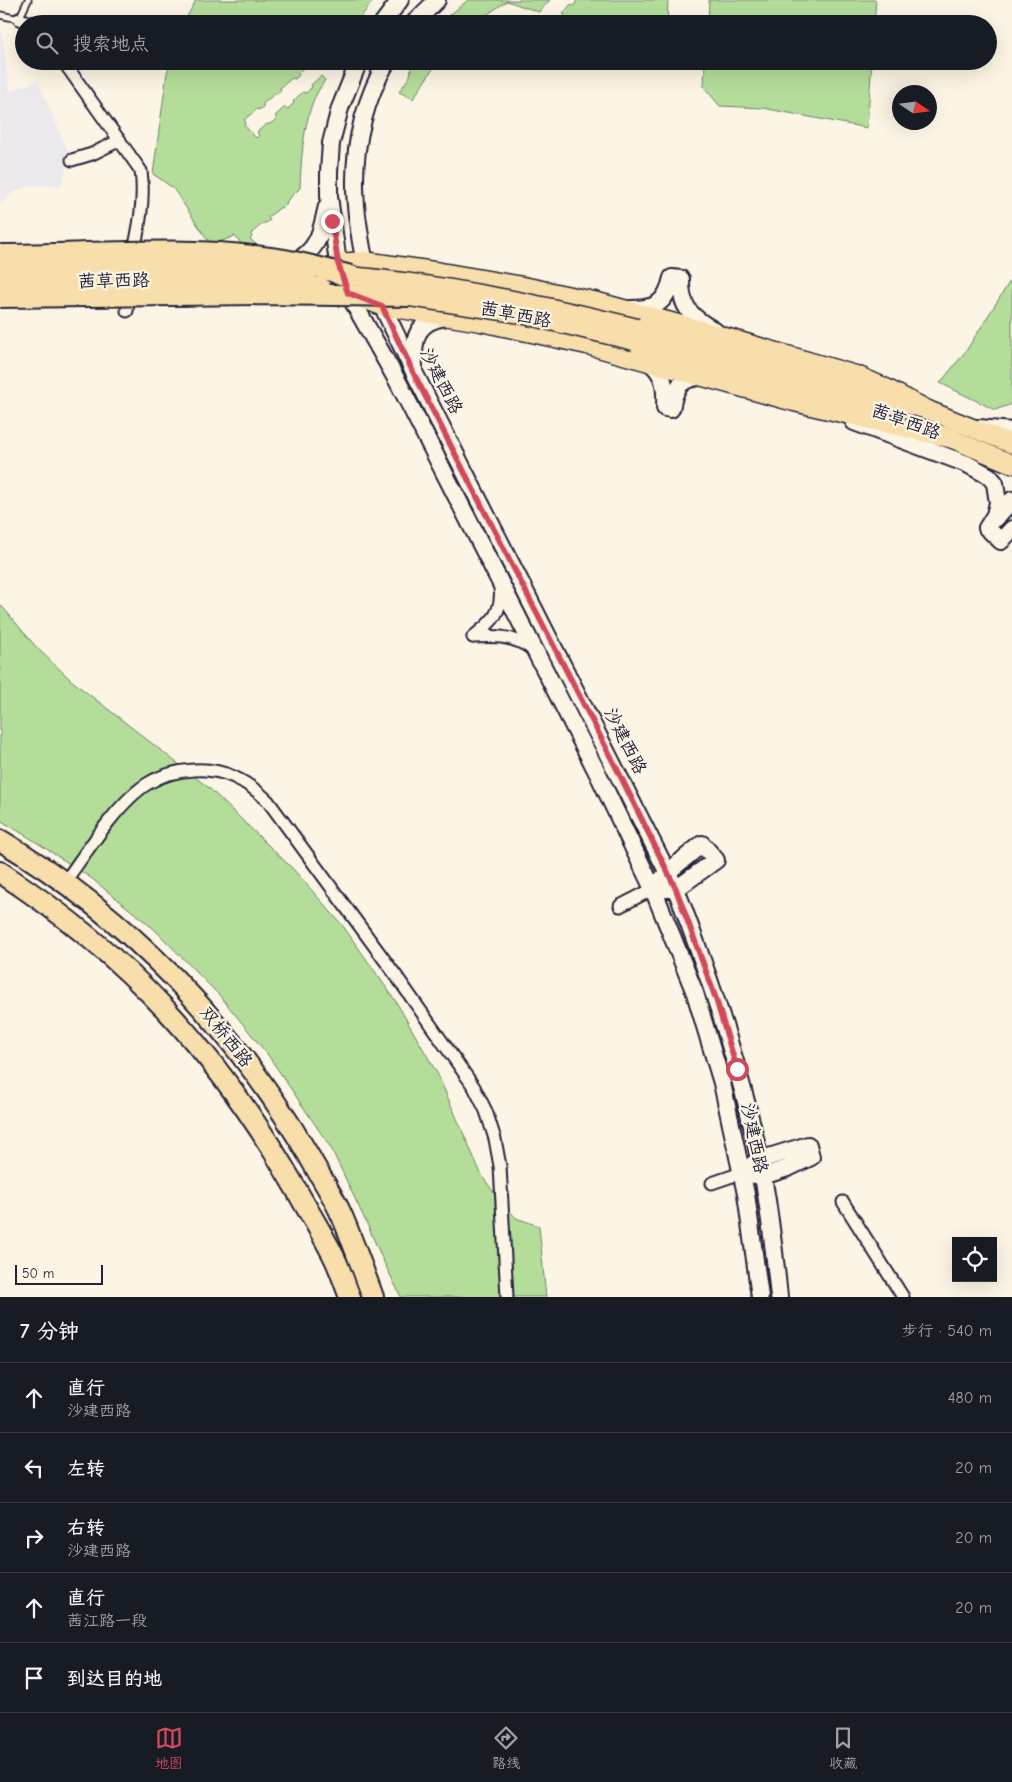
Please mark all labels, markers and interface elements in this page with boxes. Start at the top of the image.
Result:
search box [15,15,997,70]
icon: search [33,29,61,57]
text: 搜索地点 [73,33,149,55]
north arrow [892,85,937,130]
route end [321,210,344,233]
street label: 茜草西路 [78,270,150,292]
street label: 茜草西路 [479,298,553,332]
street label: 沙建西路 [415,344,467,418]
street label: 茜草西路 [869,400,943,444]
street label: 沙建西路 [599,704,651,778]
street label: 双桥西路 [195,1002,257,1072]
route start [726,1058,749,1081]
street label: 沙建西路 [736,1101,772,1175]
map controls [952,1237,997,1282]
button: locate [952,1237,997,1282]
scale bar [15,1262,102,1285]
text: 50 m [22,1265,54,1282]
text: 7 分钟 [20,1319,79,1343]
text: 步行 · 540 m [902,1322,992,1340]
text: 直行 [67,1377,105,1399]
icon: ahead [20,1384,48,1412]
text: 480 m [948,1389,992,1407]
text: 沙建西路 [67,1402,131,1420]
icon: left [20,1454,48,1482]
text: 左转 [67,1458,105,1480]
text: 20 m [955,1459,992,1477]
text: 右转 [67,1517,105,1539]
icon: right [20,1524,48,1552]
text: 20 m [955,1529,992,1547]
text: 沙建西路 [67,1542,131,1560]
text: 直行 [67,1587,105,1609]
icon: ahead [20,1594,48,1622]
text: 20 m [955,1599,992,1617]
text: 茜江路一段 [67,1612,147,1630]
icon: arrive [20,1664,48,1692]
text: 到达目的地 [67,1668,162,1690]
tab: 地图 [155,1724,183,1772]
tab: 路线 [492,1724,520,1772]
tab: 收藏 [829,1724,857,1772]

